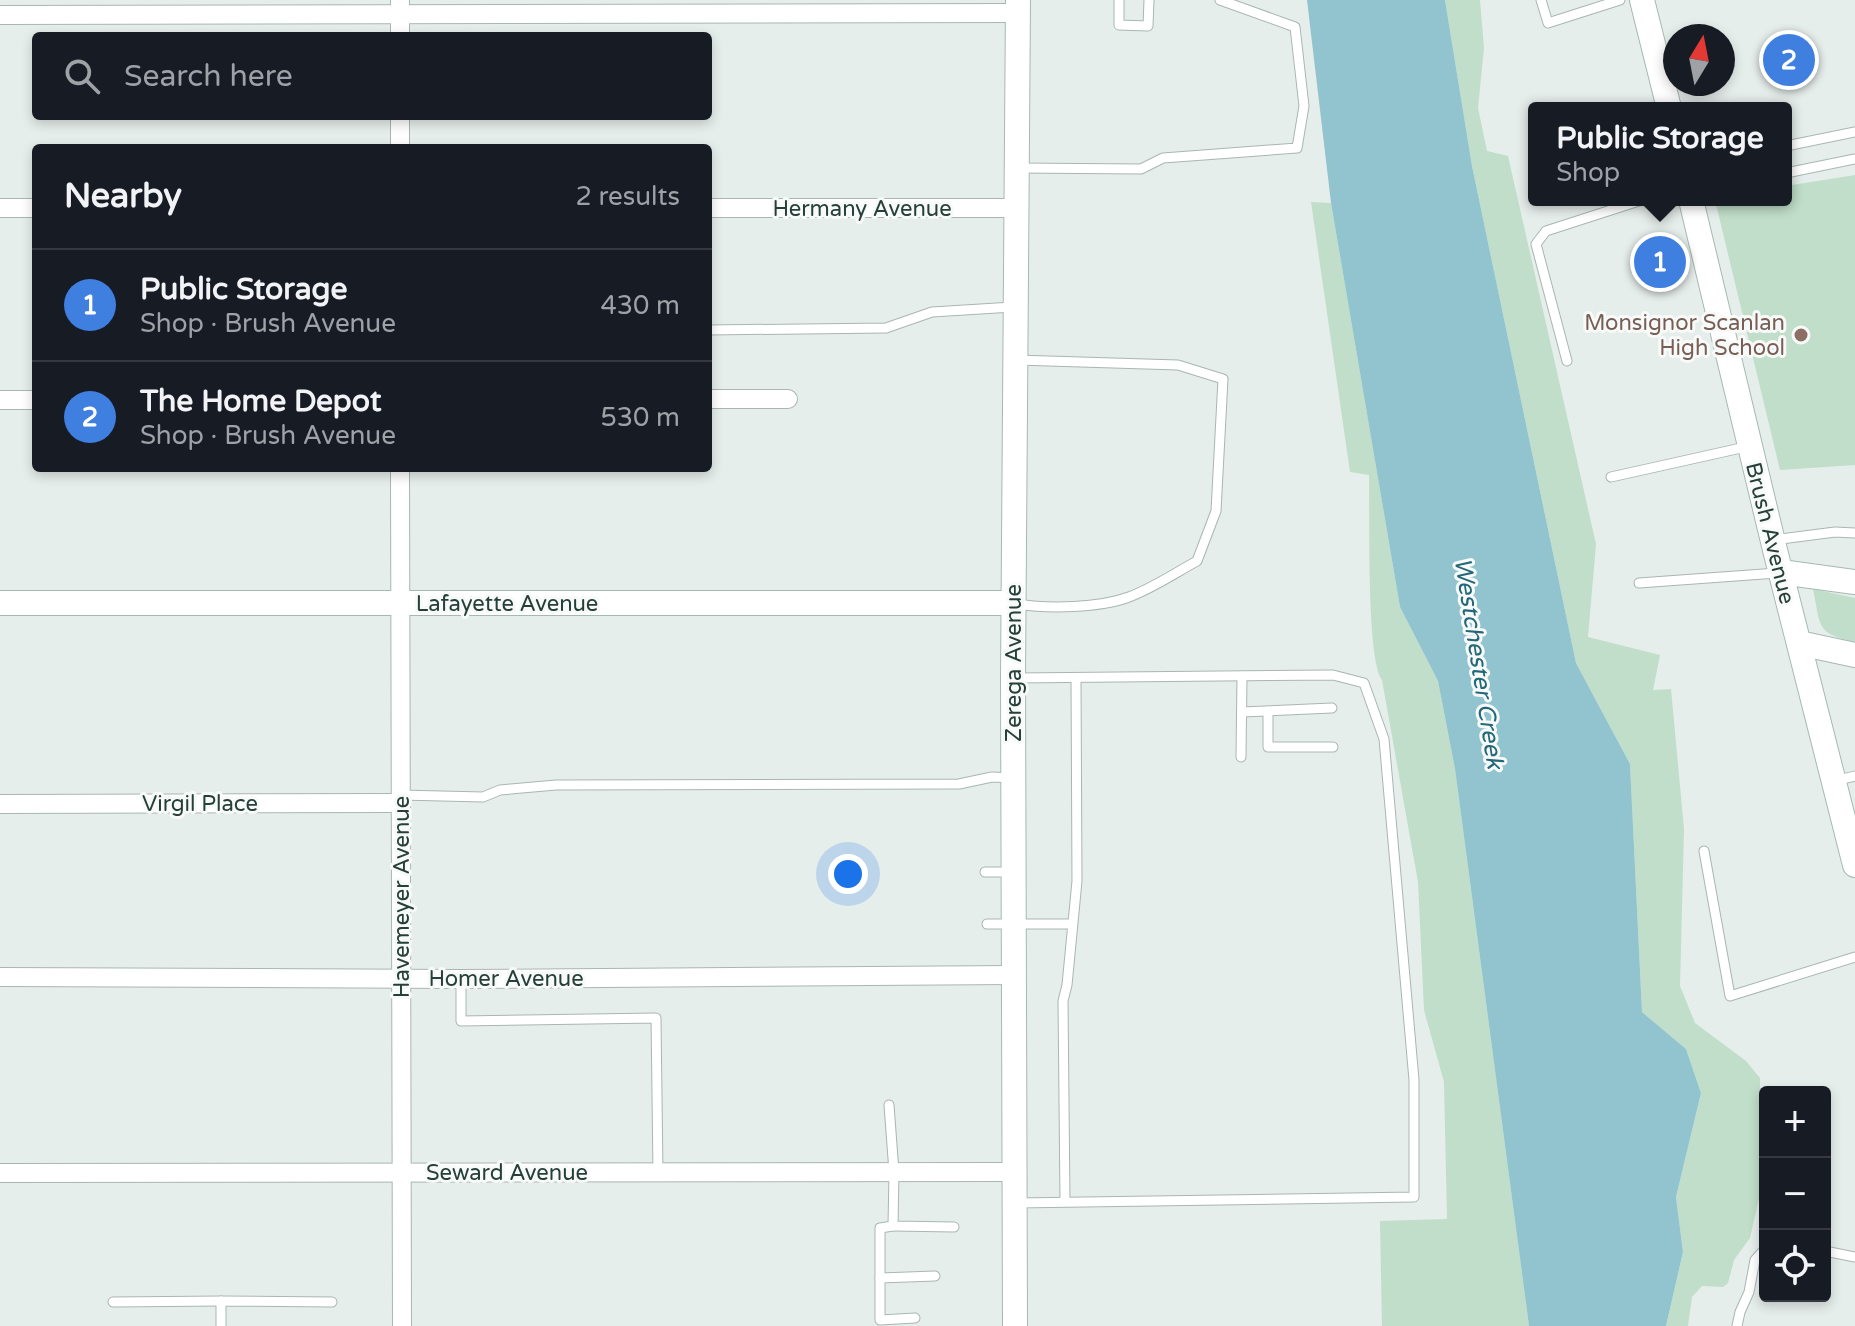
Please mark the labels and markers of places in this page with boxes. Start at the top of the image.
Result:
pin: 2 [1763,30,1815,90]
pin: 1 [1634,232,1686,292]
place label: Monsignor Scanlan High School [1584,310,1785,361]
marker: Monsignor Scanlan High School [1792,326,1810,344]

